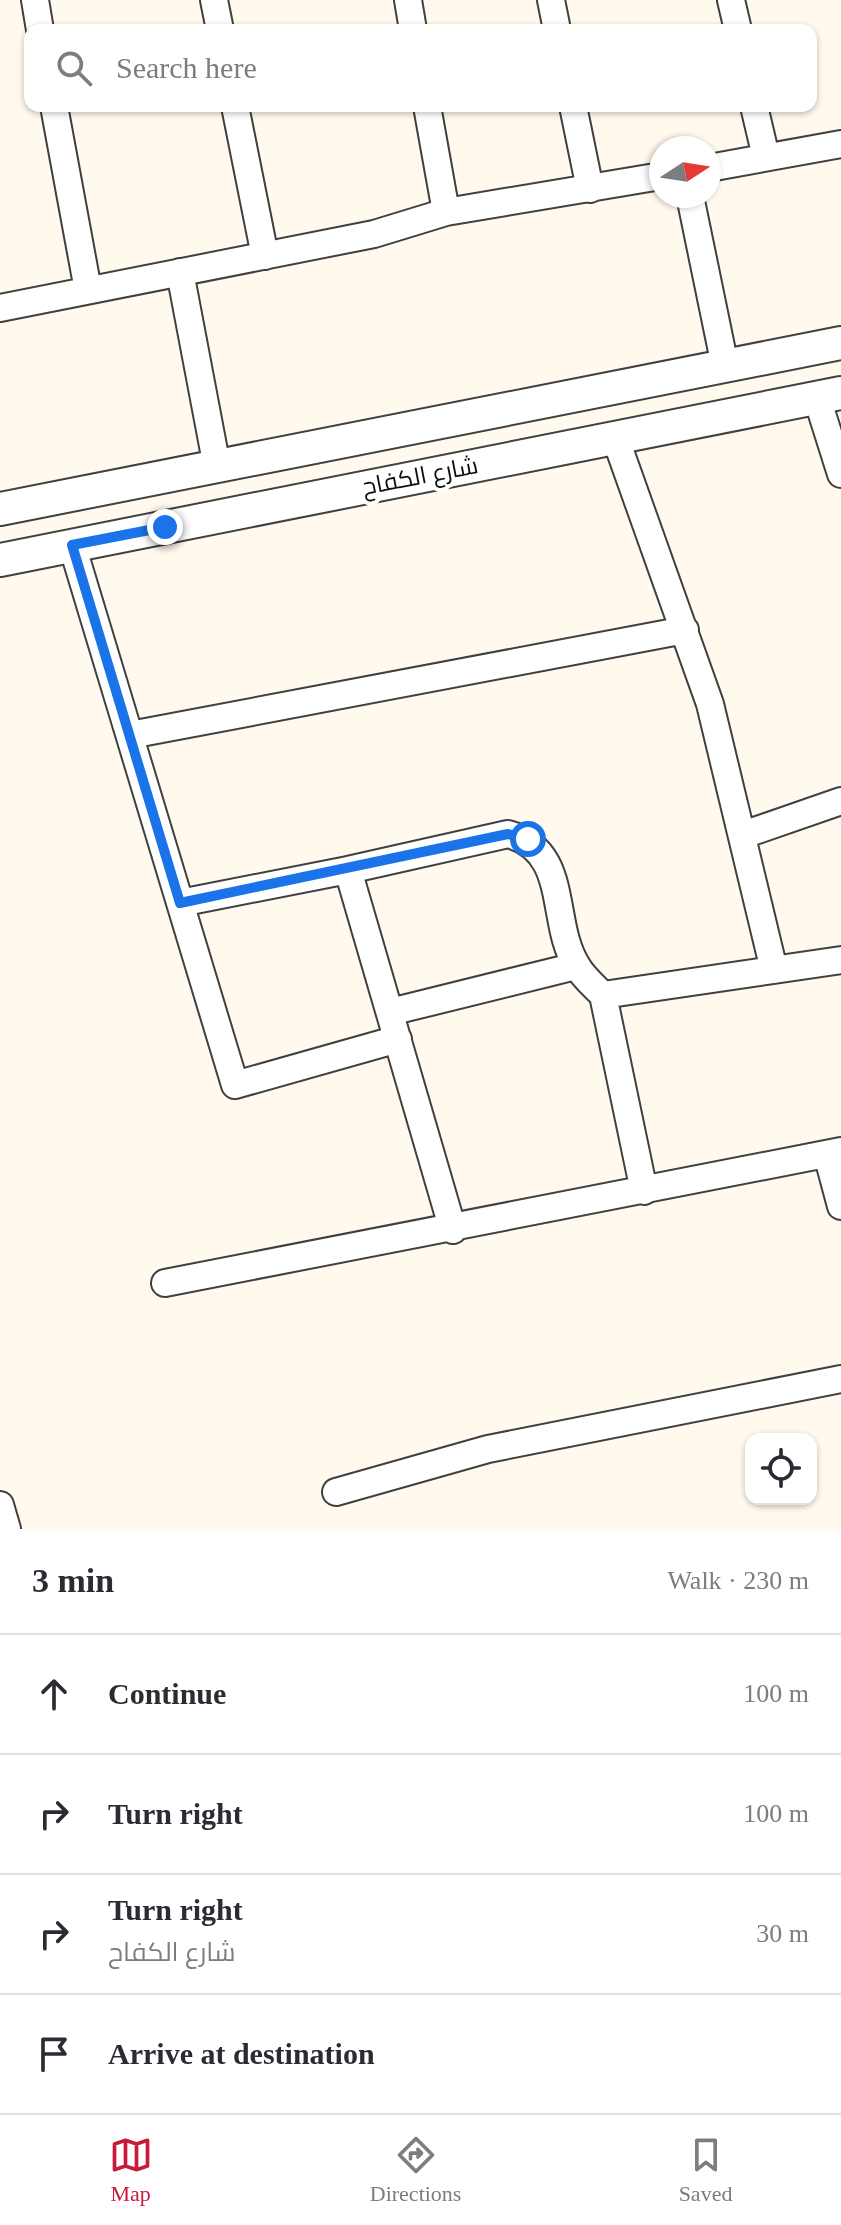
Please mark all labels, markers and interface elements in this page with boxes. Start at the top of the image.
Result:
search box [24,24,817,112]
icon: search [52,46,96,90]
text: Search here [116,51,257,84]
north arrow [649,136,721,208]
street label: شارع الكفاح [360,452,481,503]
route end [147,509,183,545]
route start [510,821,546,857]
map controls [745,1433,817,1505]
button: locate [745,1433,817,1505]
text: 3 min [32,1562,114,1599]
text: Walk · 230 m [667,1566,809,1595]
icon: ahead [32,1672,76,1716]
text: Continue [108,1677,226,1710]
text: 100 m [743,1679,809,1708]
icon: right [32,1792,76,1836]
text: Turn right [108,1797,243,1830]
text: 100 m [743,1799,809,1828]
text: Turn right [108,1893,243,1926]
icon: right [32,1912,76,1956]
text: 30 m [756,1919,809,1948]
text: شارع الكفاح [108,1938,235,1967]
icon: arrive [32,2032,76,2076]
text: Arrive at destination [108,2037,375,2070]
tab: Map [109,2133,153,2207]
tab: Directions [370,2133,461,2207]
tab: Saved [679,2133,732,2207]

